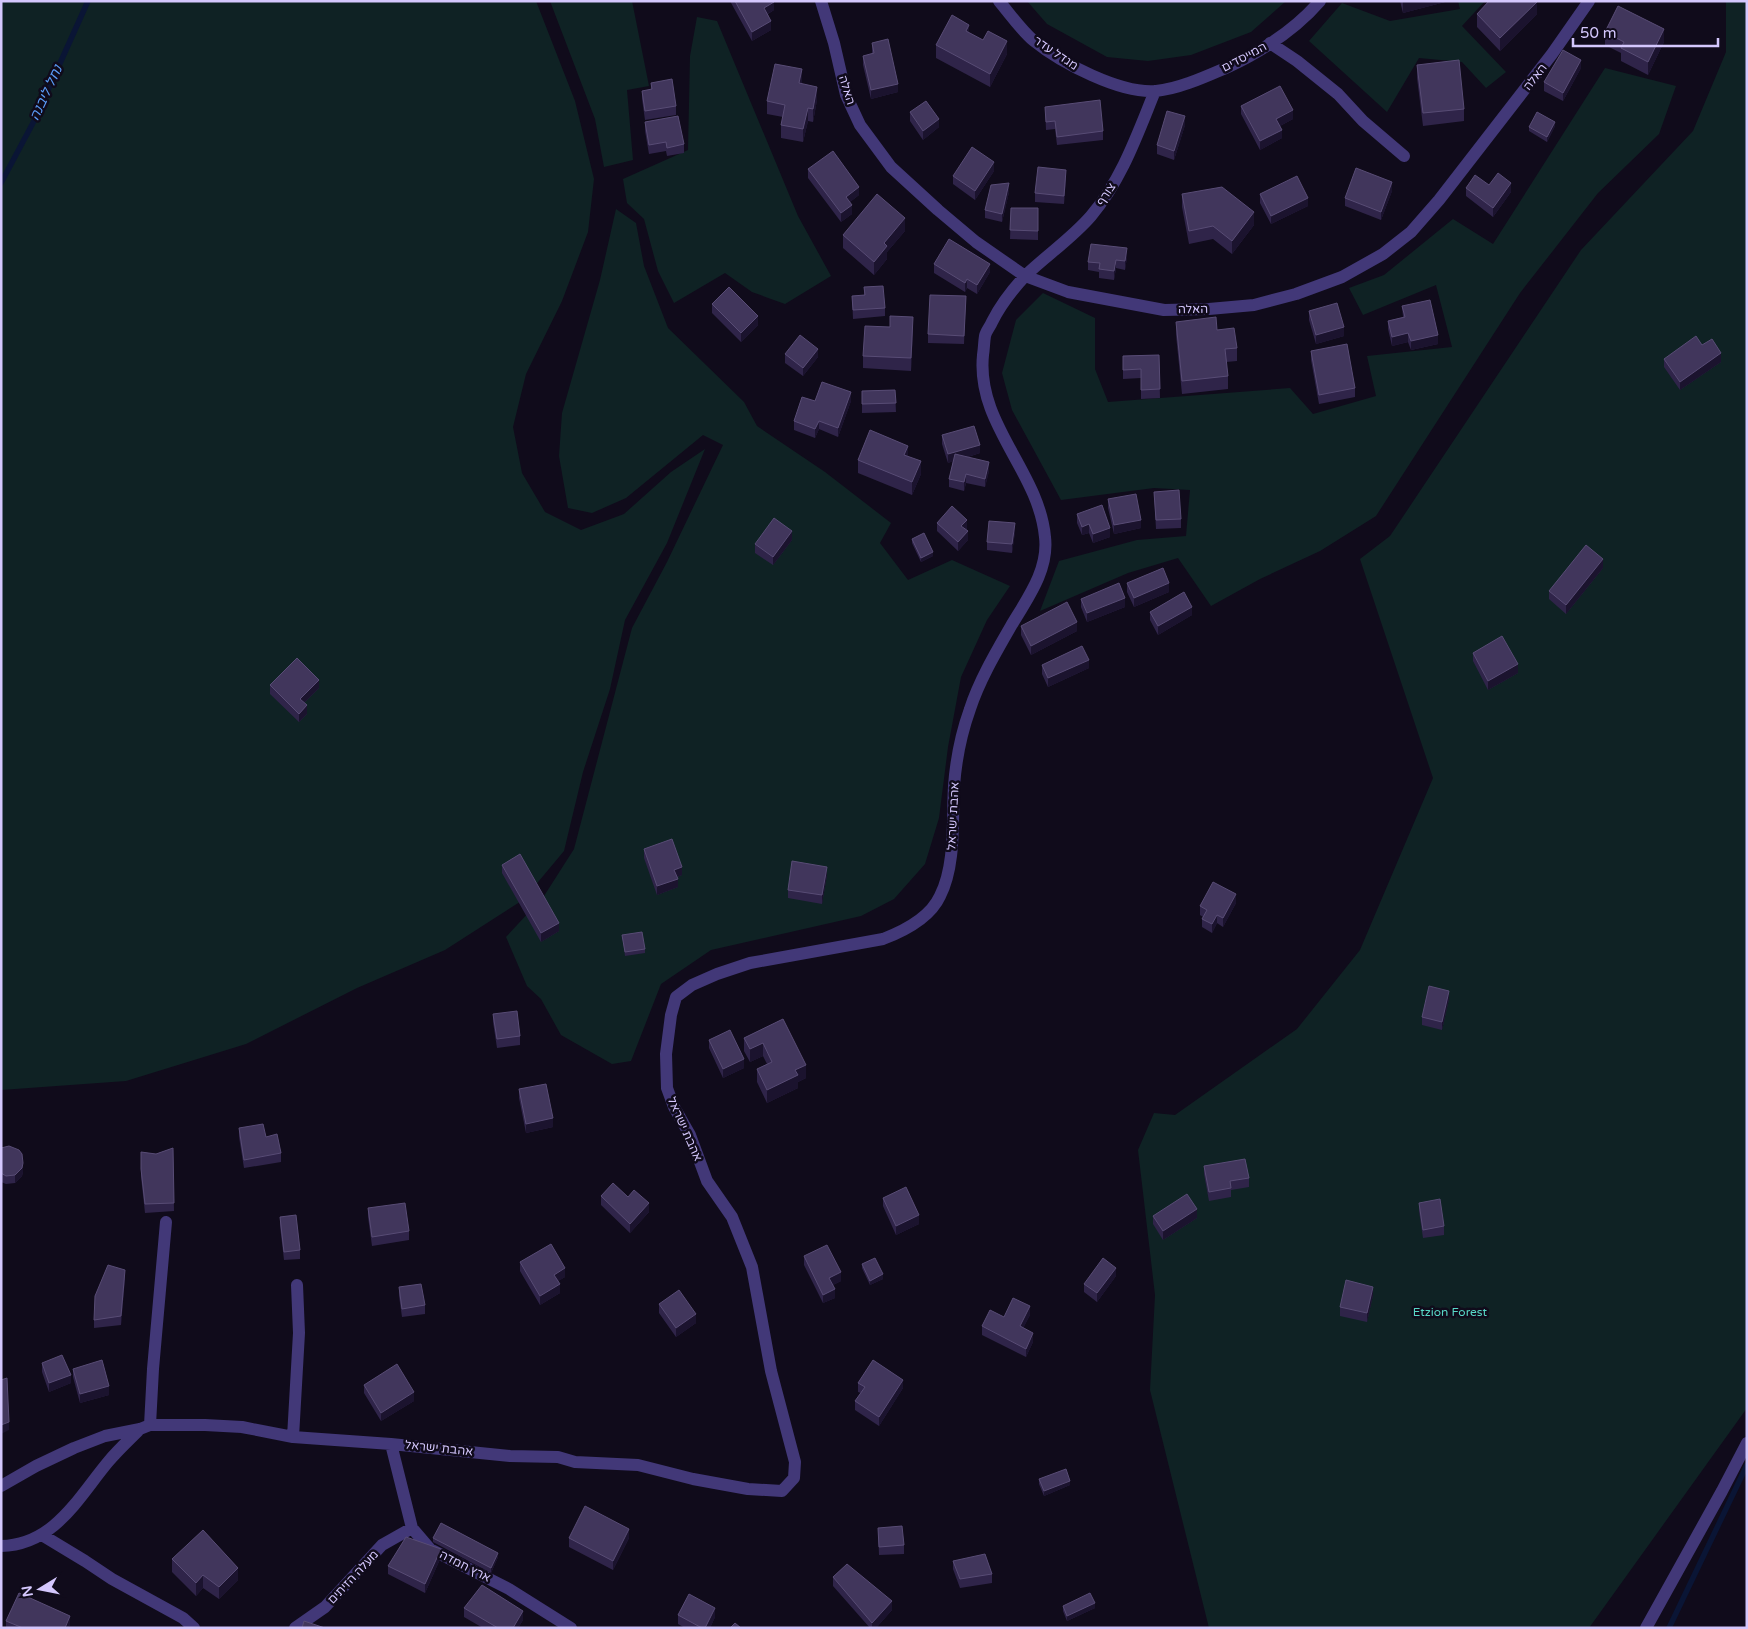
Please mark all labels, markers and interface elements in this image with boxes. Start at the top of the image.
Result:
scale bar [1573,15,1718,47]
text: 50 m [1580,24,1617,42]
street label: מגדל עדר [1031,33,1081,73]
street label: המייסדים [1219,39,1269,75]
street label: האלה [1520,61,1550,93]
water label: נחל ליבנה [26,62,67,124]
street label: האלה [836,74,858,106]
street label: צורף [1093,180,1119,208]
street label: האלה [1178,302,1208,316]
street label: אהבת ישראל [944,781,962,851]
street label: אהבת ישראל [665,1095,705,1163]
park label: Etzion Forest [1413,1305,1488,1319]
street label: אהבת ישראל [404,1437,474,1459]
street label: מעלה הזיתים [325,1547,381,1607]
street label: ארץ חמדה [437,1547,493,1585]
north arrow [15,1564,65,1614]
text: N [18,1584,37,1598]

